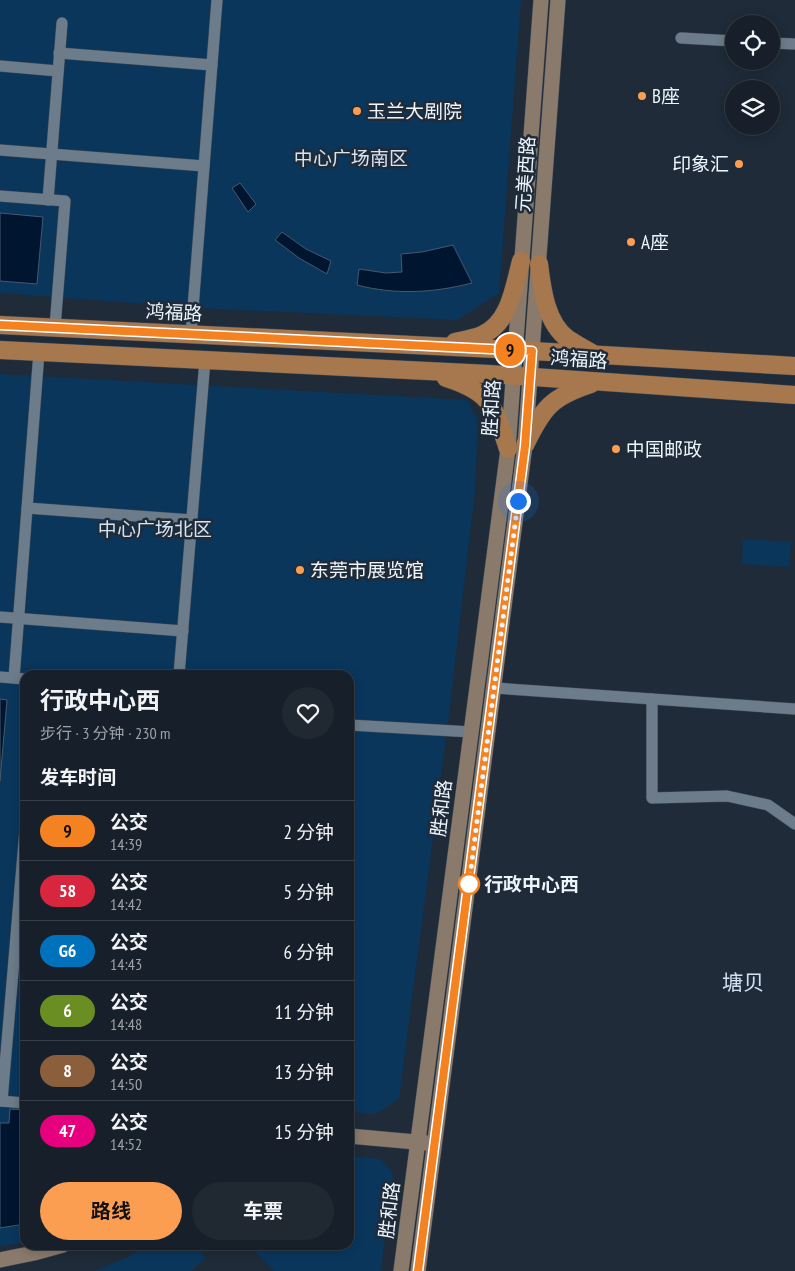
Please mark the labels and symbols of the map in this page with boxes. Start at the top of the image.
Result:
place label: B座 [652,84,680,108]
marker: B座 [636,90,648,102]
place label: 玉兰大剧院 [367,99,462,123]
marker: 玉兰大剧院 [351,105,363,117]
street label: 元美西路 [510,135,540,213]
park label: 中心广场南区 [294,146,408,170]
place label: 印象汇 [672,152,729,176]
marker: 印象汇 [733,158,745,170]
place label: A座 [641,230,669,254]
marker: A座 [625,236,637,248]
street label: 鸿福路 [145,299,203,325]
line badge: 9 [494,334,526,366]
street label: 鸿福路 [550,345,608,373]
street label: 胜和路 [477,379,505,437]
place label: 中国邮政 [626,437,702,461]
marker: 中国邮政 [610,443,622,455]
your location [506,489,531,514]
park label: 中心广场北区 [98,517,212,541]
place label: 东莞市展览馆 [310,558,424,582]
marker: 东莞市展览馆 [294,564,306,576]
street label: 胜和路 [426,778,456,838]
place label: 行政中心西 [484,872,579,896]
marker: 行政中心西 [458,873,480,895]
district label: 塘贝 [722,969,764,996]
street label: 胜和路 [374,1180,404,1240]

